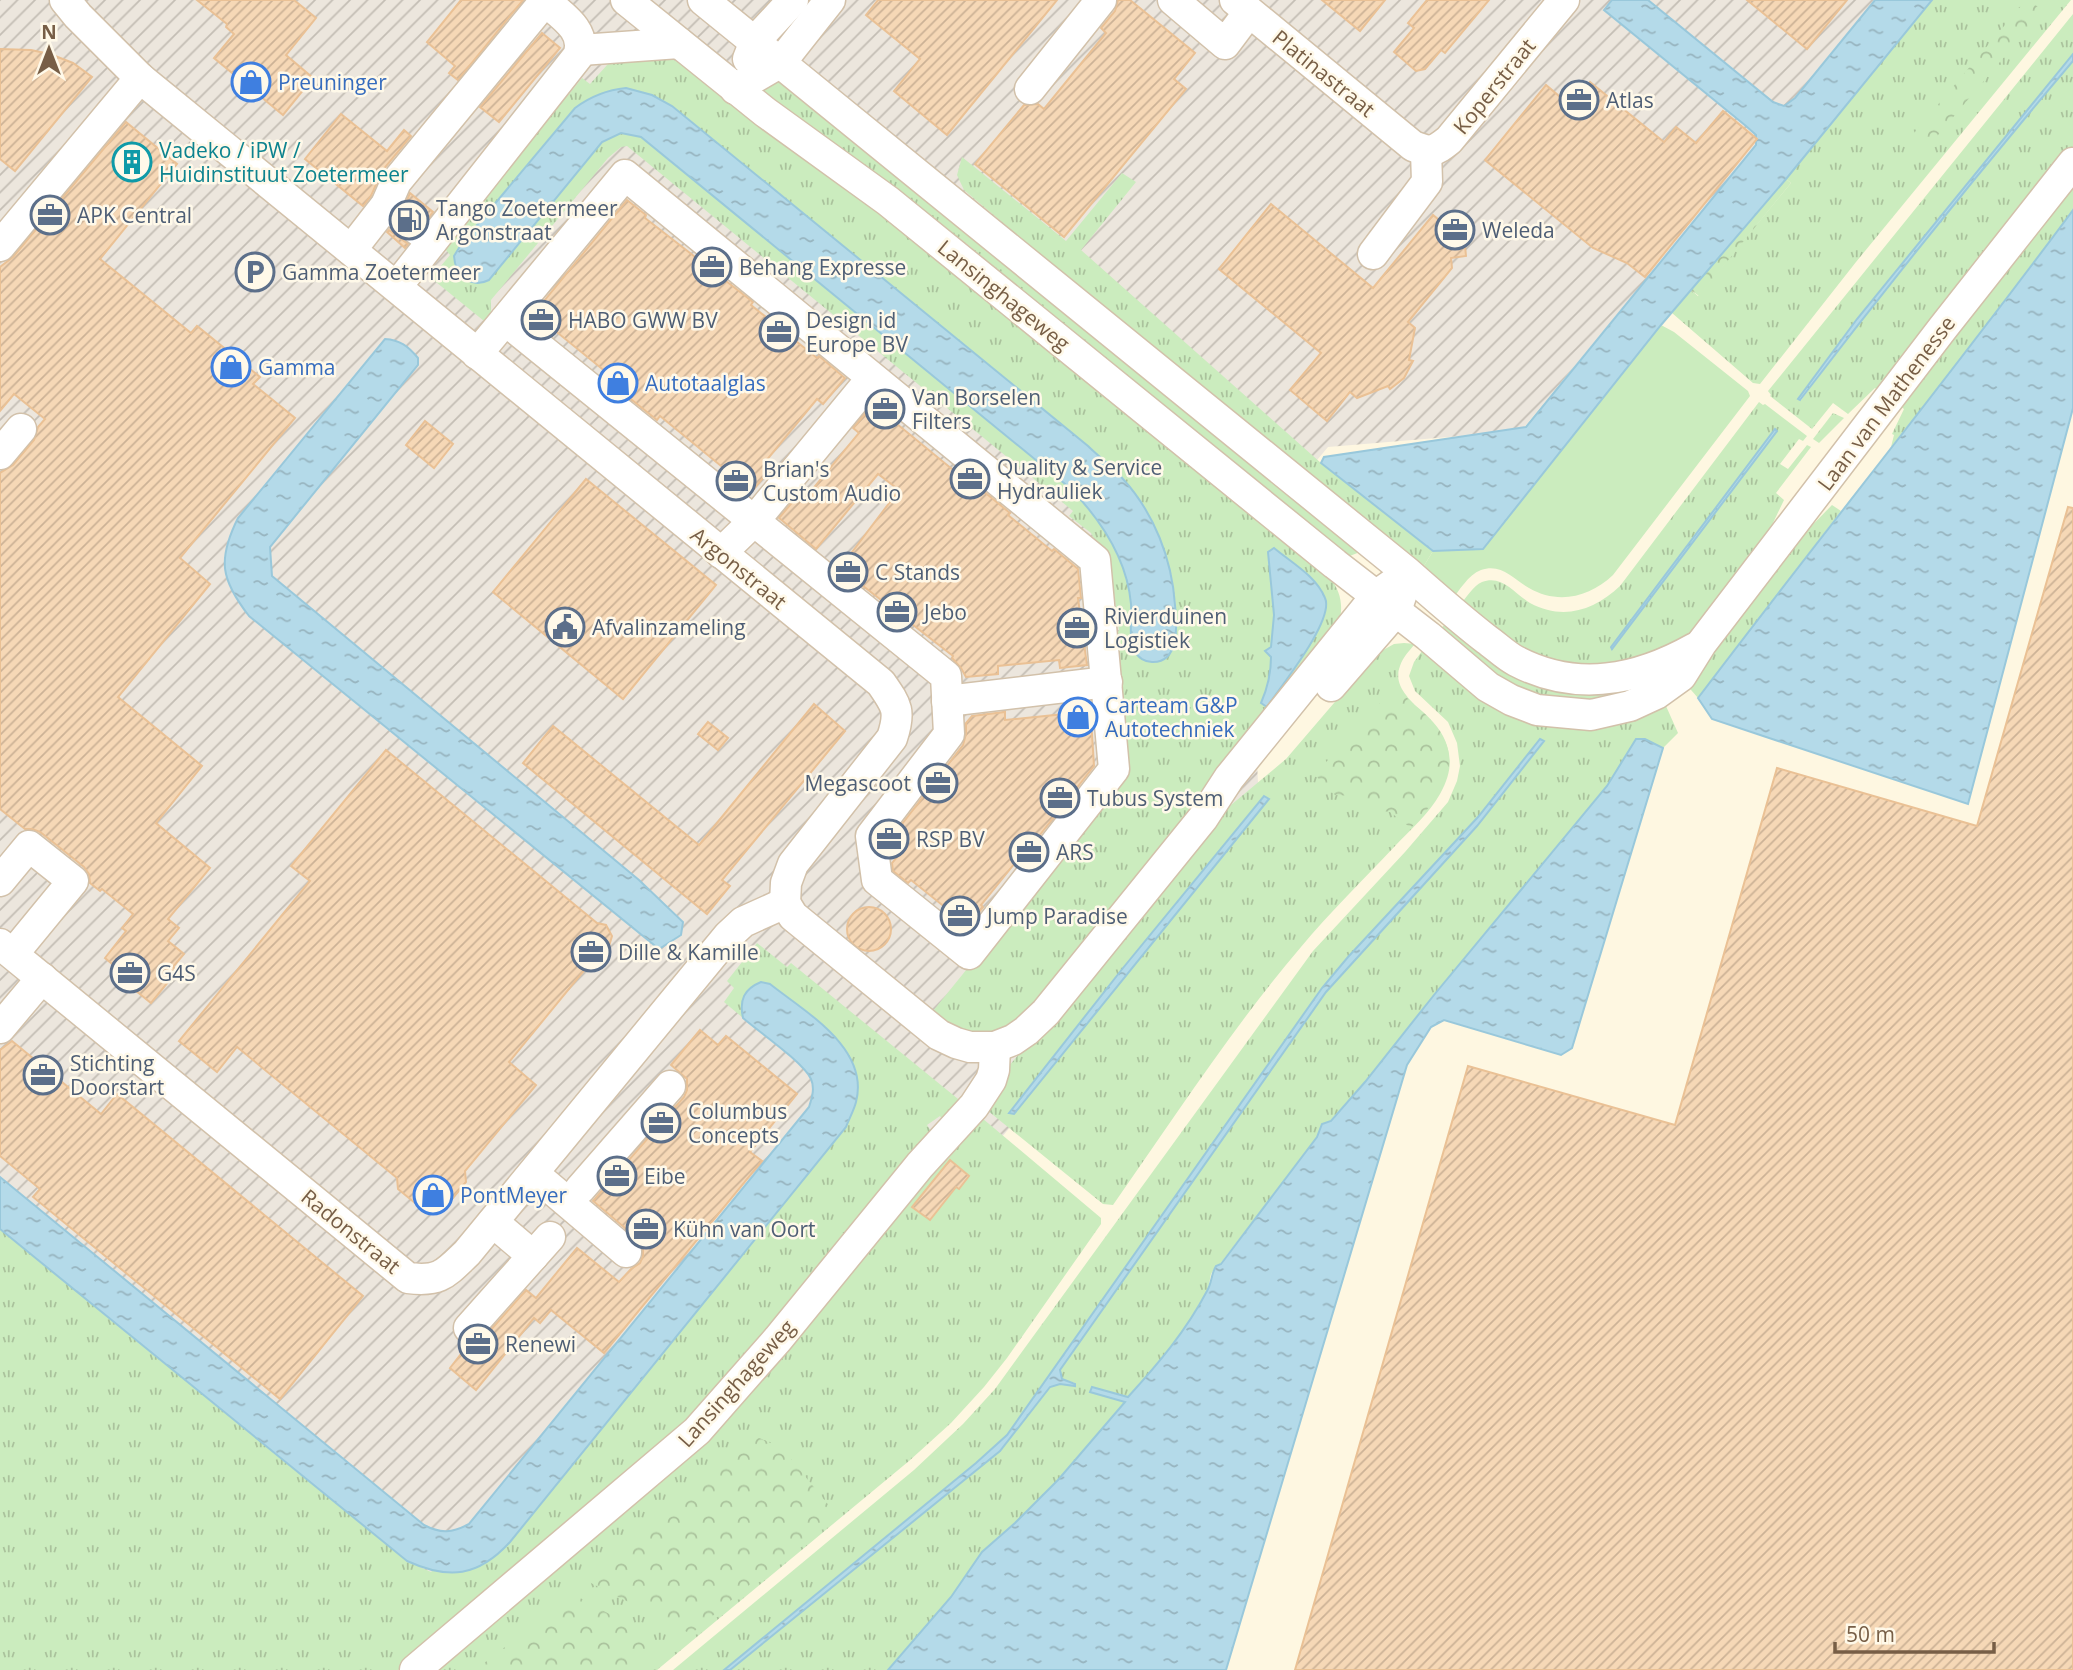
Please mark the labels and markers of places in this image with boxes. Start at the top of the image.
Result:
shop icon: Preuninger [230,61,272,103]
place label: Preuninger [278,68,387,96]
office icon: Atlas [1558,79,1600,121]
place label: Atlas [1606,86,1654,114]
place label: Vadeko / iPW / Huidinstituut Zoetermeer [159,136,409,188]
building icon: Vadeko / iPW / Huidinstituut Zoetermeer [111,141,153,183]
office icon: APK Central [29,194,71,236]
place label: Tango Zoetermeer Argonstraat [436,194,618,246]
fuel station icon: Tango Zoetermeer Argonstraat [388,199,430,241]
place label: APK Central [77,201,192,229]
office icon: Weleda [1434,209,1476,251]
place label: Weleda [1482,216,1555,244]
office icon: Behang Expresse [691,246,733,288]
parking icon: Gamma Zoetermeer [234,251,276,293]
place label: Behang Expresse [739,253,906,281]
place label: Gamma Zoetermeer [282,258,481,286]
office icon: HABO GWW BV [520,299,562,341]
place label: HABO GWW BV [568,306,718,334]
place label: Design id Europe BV [806,306,908,358]
office icon: Design id Europe BV [758,311,800,353]
shop icon: Gamma [210,346,252,388]
place label: Gamma [258,353,336,381]
shop icon: Autotaalglas [597,362,639,404]
place label: Autotaalglas [645,369,766,397]
place label: Van Borselen Filters [912,383,1041,435]
office icon: Van Borselen Filters [864,388,906,430]
place label: Quality & Service Hydrauliek [997,453,1162,505]
place label: Brian's Custom Audio [763,455,901,507]
office icon: Quality & Service Hydrauliek [949,458,991,500]
office icon: Brian's Custom Audio [715,460,757,502]
office icon: C Stands [827,551,869,593]
place label: C Stands [875,558,960,586]
office icon: Jebo [876,591,918,633]
place label: Jebo [922,598,967,626]
place label: Rivierduinen Logistiek [1104,602,1227,654]
public building icon: Afvalinzameling [544,606,586,648]
office icon: Rivierduinen Logistiek [1056,607,1098,649]
place label: Afvalinzameling [592,613,746,641]
place label: Carteam G&P Autotechniek [1105,691,1238,743]
shop icon: Carteam G&P Autotechniek [1057,696,1099,738]
office icon: Megascoot [917,762,959,804]
place label: Megascoot [804,769,911,797]
office icon: Tubus System [1039,777,1081,819]
place label: Tubus System [1087,784,1223,812]
office icon: RSP BV [868,818,910,860]
place label: RSP BV [916,825,985,853]
office icon: ARS [1008,831,1050,873]
place label: ARS [1056,838,1094,866]
office icon: Jump Paradise [939,895,981,937]
place label: Jump Paradise [985,902,1128,930]
office icon: Dille & Kamille [570,931,612,973]
place label: Dille & Kamille [618,938,759,966]
office icon: G4S [109,952,151,994]
place label: G4S [157,959,196,987]
place label: Stichting Doorstart [70,1049,164,1101]
office icon: Stichting Doorstart [22,1054,64,1096]
place label: Columbus Concepts [688,1097,787,1149]
office icon: Columbus Concepts [640,1102,682,1144]
office icon: Eibe [596,1155,638,1197]
place label: Eibe [644,1162,686,1190]
shop icon: PontMeyer [412,1174,454,1216]
place label: PontMeyer [460,1181,568,1209]
office icon: Kühn van Oort [625,1208,667,1250]
place label: Kühn van Oort [673,1215,815,1243]
office icon: Renewi [457,1323,499,1365]
place label: Renewi [505,1330,576,1358]

